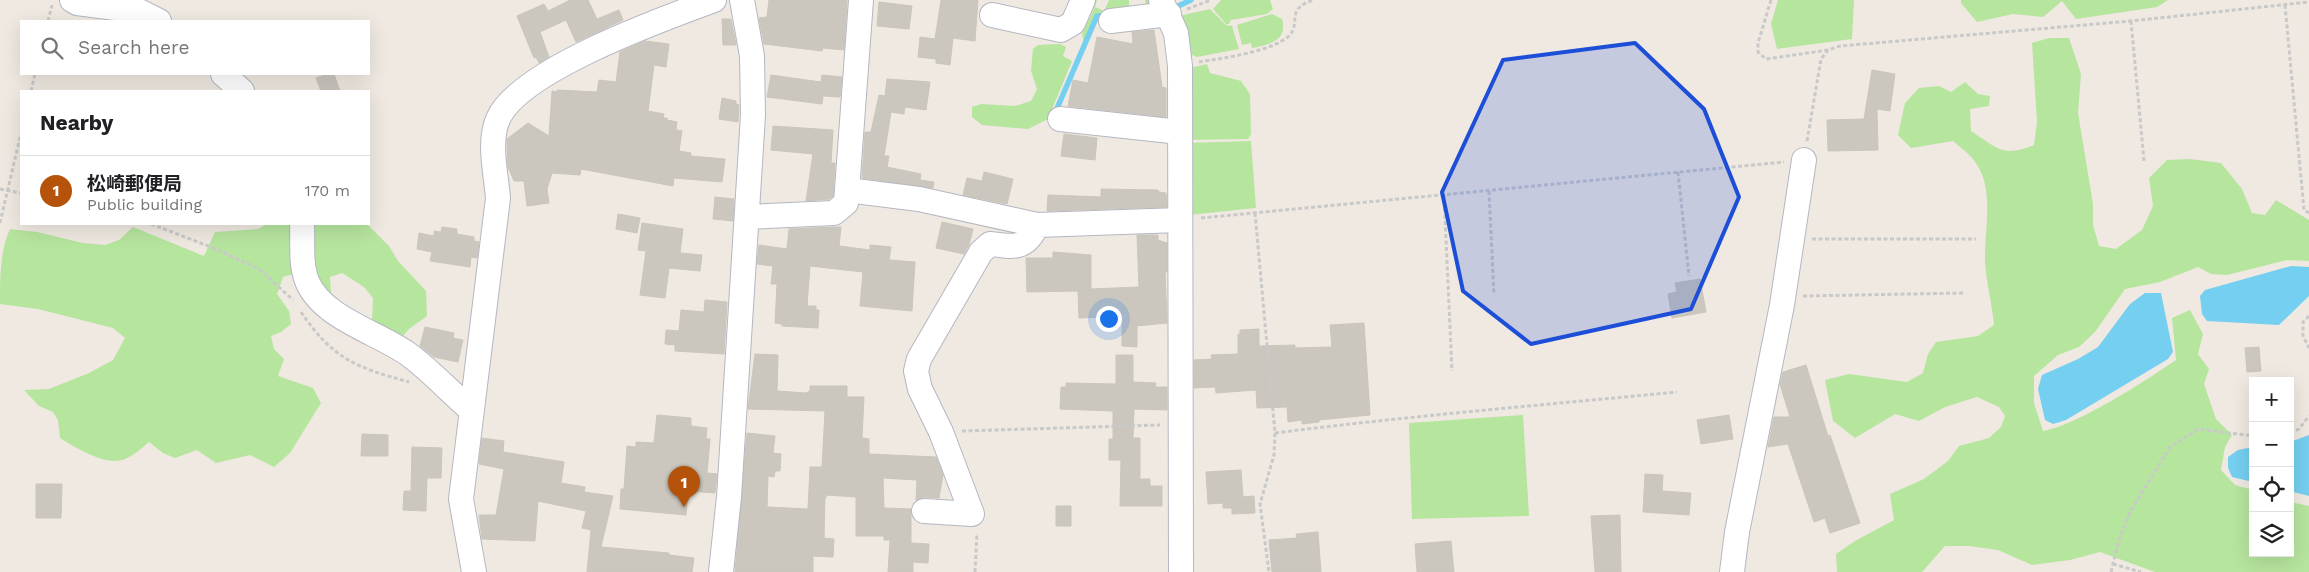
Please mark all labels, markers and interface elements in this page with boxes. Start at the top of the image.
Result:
search box [20,20,370,75]
icon: search [38,34,66,62]
text: Search here [78,36,189,59]
text: Nearby [40,110,113,135]
text: 松崎郵便局 [87,172,182,195]
text: 1 [53,181,59,200]
text: 170 m [304,181,350,200]
text: Public building [87,195,202,214]
your location [1096,306,1122,332]
map controls [2249,377,2294,557]
button: + [2249,377,2294,422]
button: − [2249,422,2294,467]
pin: 1 [668,466,700,507]
button: locate [2249,467,2294,512]
button: layers [2249,512,2294,557]

